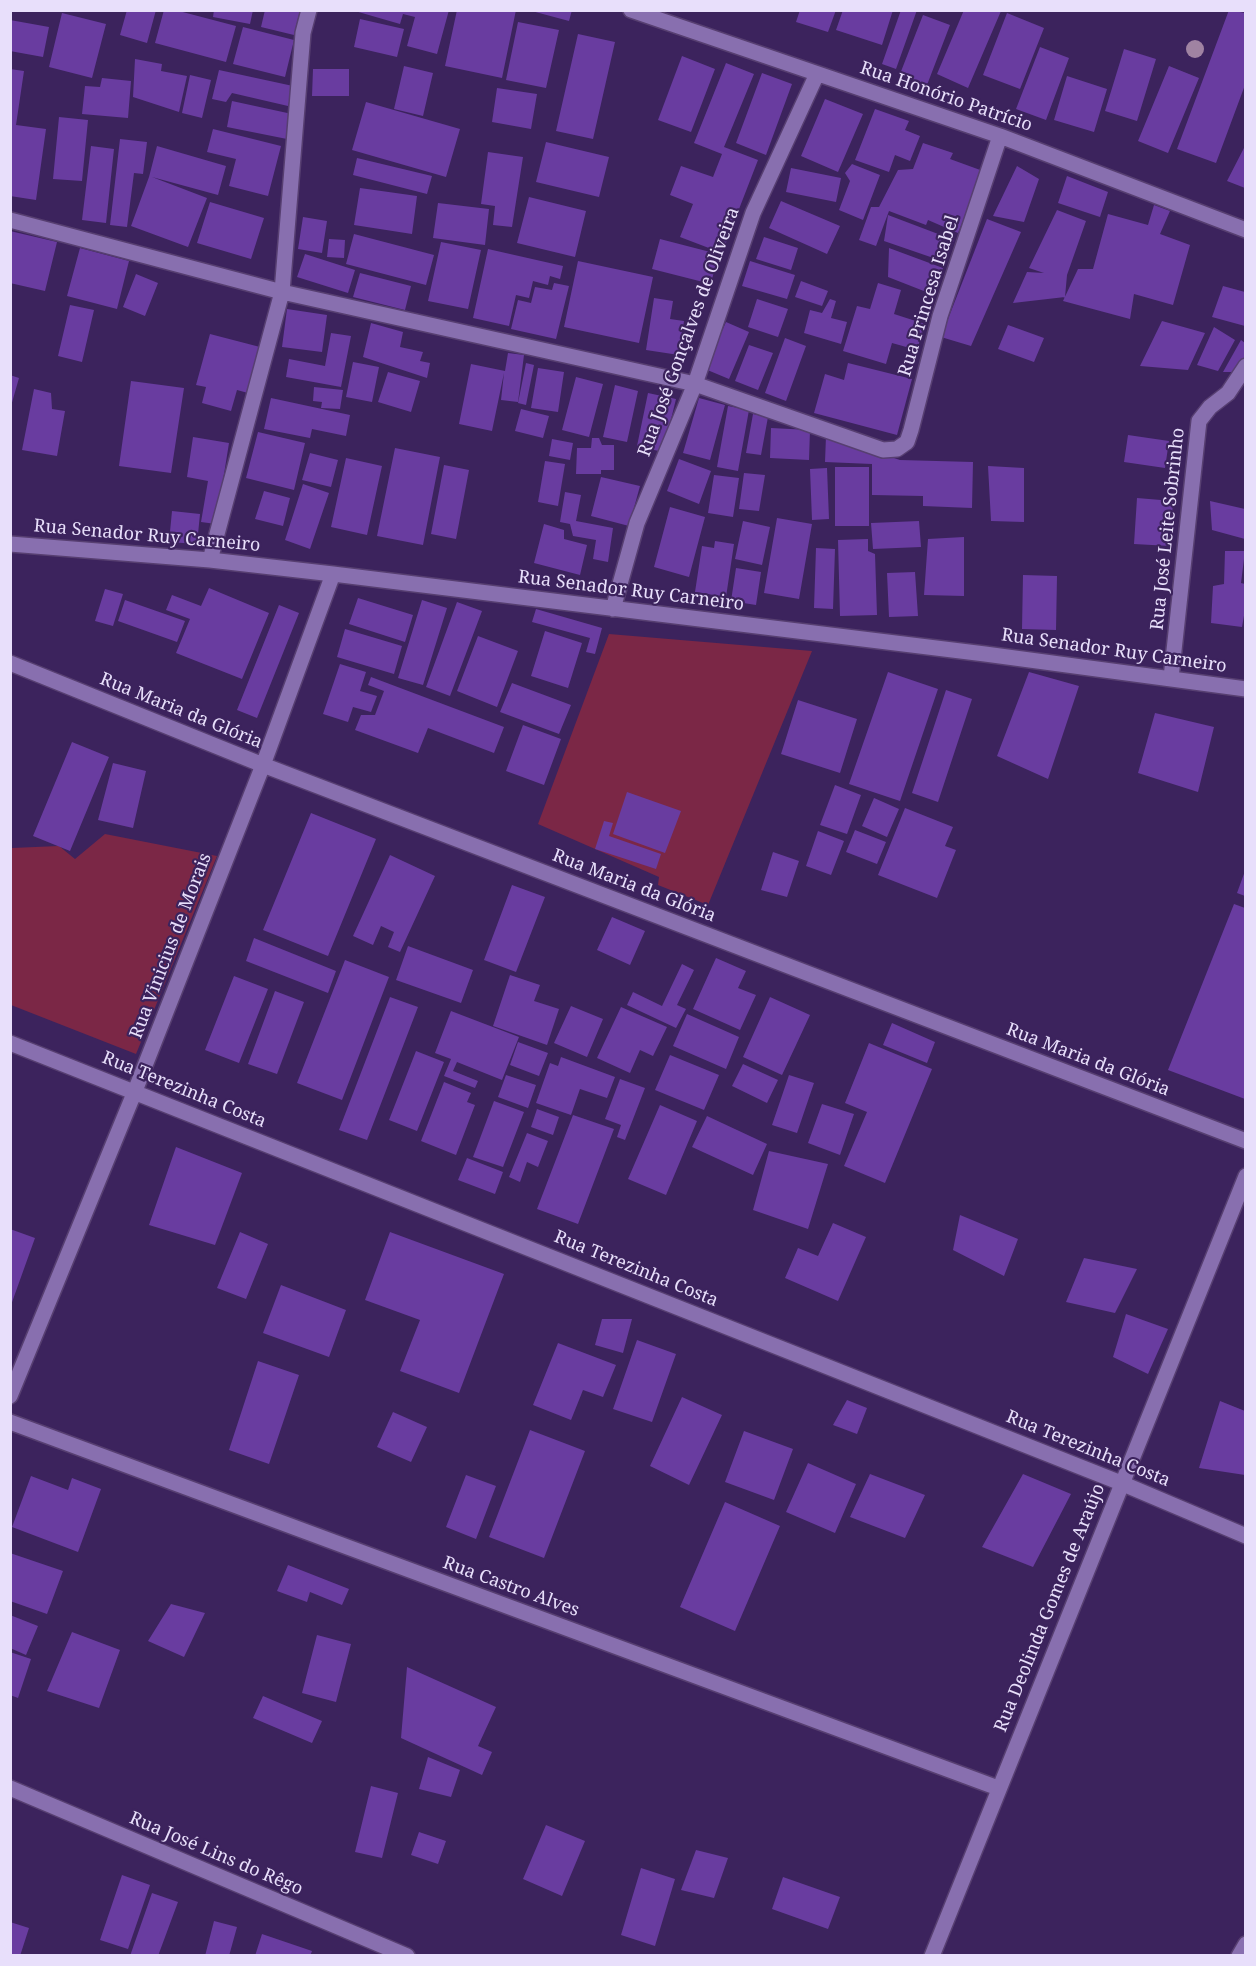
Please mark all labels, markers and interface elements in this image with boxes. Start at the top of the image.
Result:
street label: Rua Honório Patrício [857,57,1035,137]
street label: Rua José Gonçalves de Oliveira [634,204,744,460]
street label: Rua Princesa Isabel [894,213,964,379]
street label: Rua José Leite Sobrinho [1147,427,1189,631]
street label: Rua Senador Ruy Carneiro [33,515,261,557]
street label: Rua Senador Ruy Carneiro [517,566,745,616]
street label: Rua Senador Ruy Carneiro [1000,624,1228,678]
street label: Rua Maria da Glória [97,669,265,753]
street label: Rua Maria da Glória [549,845,719,927]
street label: Rua Vinicius de Morais [126,850,216,1042]
street label: Rua Maria da Glória [1003,1019,1173,1101]
street label: Rua Terezinha Costa [99,1047,269,1133]
street label: Rua Terezinha Costa [551,1226,721,1312]
street label: Rua Terezinha Costa [1003,1406,1173,1492]
street label: Rua Deolinda Gomes de Araújo [990,1481,1110,1735]
street label: Rua Castro Alves [440,1552,582,1622]
street label: Rua José Lins do Rêgo [126,1808,306,1900]

